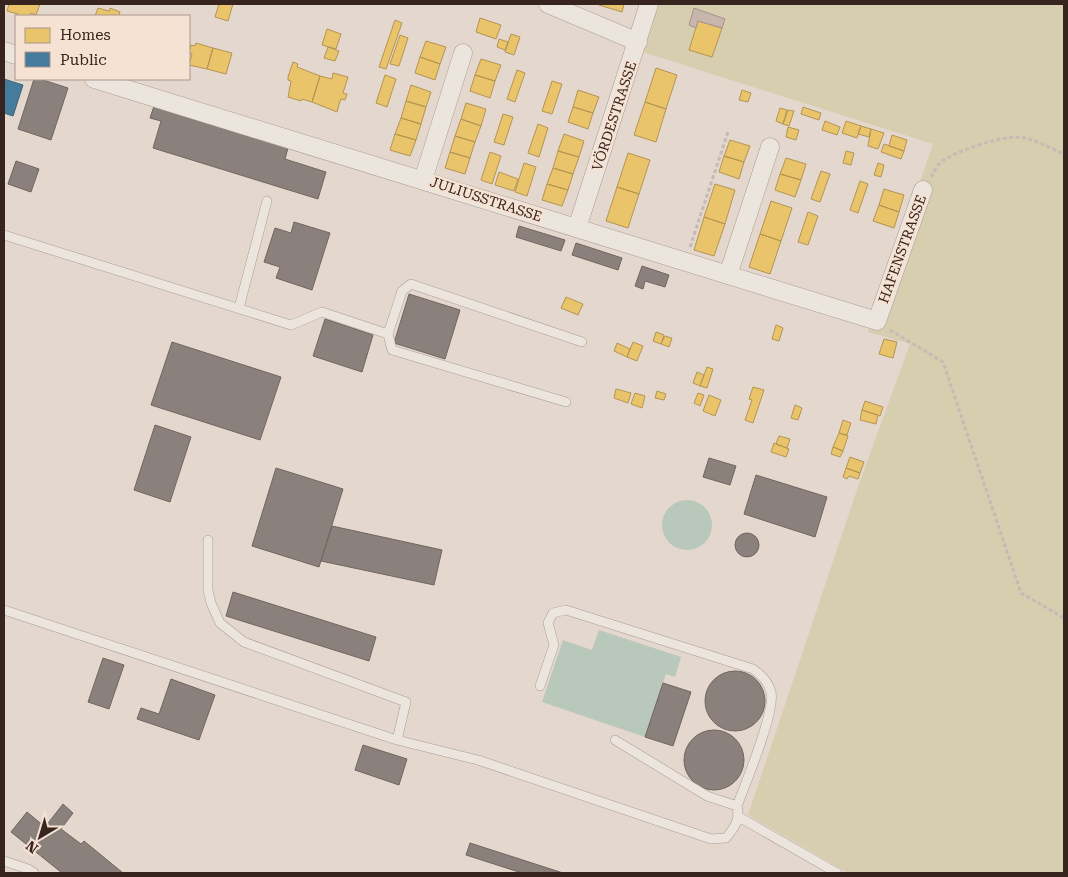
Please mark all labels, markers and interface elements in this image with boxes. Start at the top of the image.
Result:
legend [15,15,190,80]
text: Homes [60,26,111,44]
text: Public [60,51,107,69]
street label: VÖRDESTRASSE [589,59,639,173]
street label: JULIUSSTRASSE [428,173,544,225]
street label: HAFENSTRASSE [875,193,929,305]
north arrow [15,812,65,862]
text: N [23,837,41,857]

